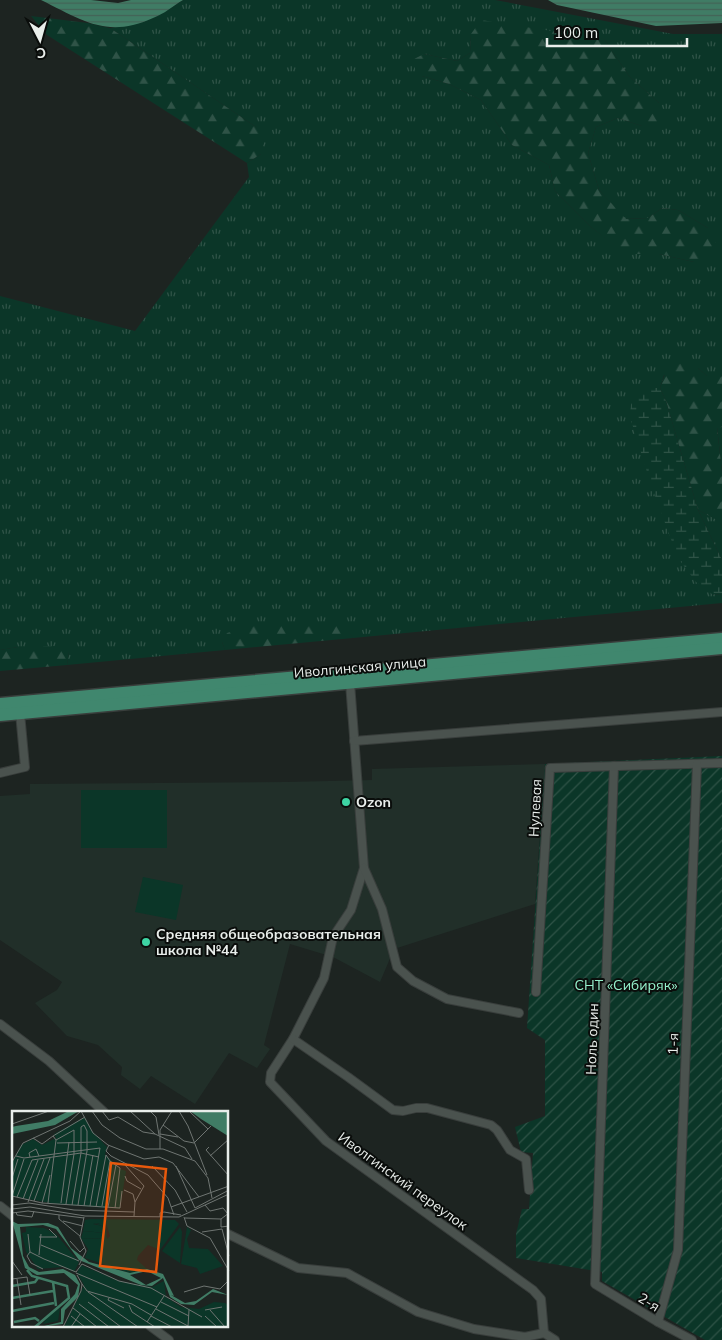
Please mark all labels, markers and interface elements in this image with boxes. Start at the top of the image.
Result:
north arrow [15,15,65,65]
scale bar [547,15,687,47]
text: 100 m [554,23,598,42]
text: С [36,43,47,62]
street label: Иволгинская улица [293,652,427,682]
street label: Нулевая [524,779,546,837]
place label: Ozon [356,793,391,811]
marker: Ozon [340,796,352,808]
place label: Средняя общеобразовательная школа №44 [156,925,381,959]
marker: Средняя общеобразовательная школа №44 [140,936,152,948]
park label: СНТ «Сибиряк» [574,976,678,994]
street label: Ноль один [582,1003,602,1075]
street label: 1-я [664,1033,682,1055]
inset map [12,1111,229,1328]
street label: Иволгинский переулок [335,1128,472,1234]
street label: 2-я [635,1289,663,1315]

